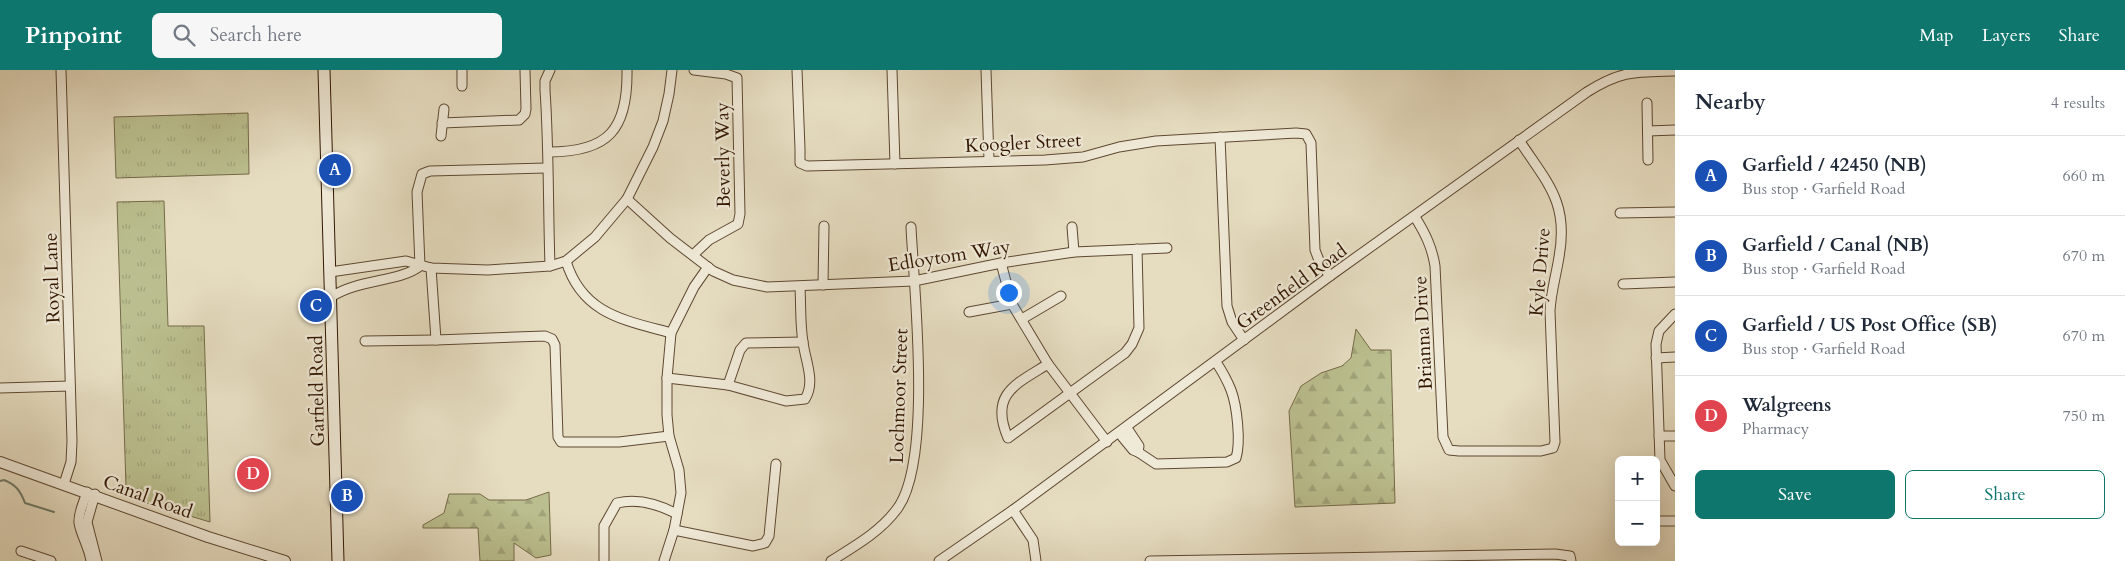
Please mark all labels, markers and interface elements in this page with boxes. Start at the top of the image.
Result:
search box [152,13,502,58]
text: Pinpoint [25,19,122,52]
icon: search [170,21,198,49]
text: Search here [210,22,302,48]
text: Map [1919,23,1954,48]
text: Layers [1982,23,2031,48]
text: Share [2059,23,2100,48]
text: Nearby [1695,88,1766,117]
text: 4 results [2051,92,2105,114]
street label: Beverly Way [709,102,737,208]
street label: Koogler Street [964,127,1082,159]
pin: A [319,151,351,189]
text: Garfield / 42450 (NB) [1742,152,1927,178]
text: A [1705,165,1717,187]
text: 660 m [2063,165,2105,187]
text: Bus stop · Garfield Road [1742,178,1905,200]
street label: Kyle Drive [1523,227,1557,317]
street label: Royal Lane [37,232,67,324]
text: Garfield / Canal (NB) [1742,232,1929,258]
street label: Edloytom Way [886,233,1012,279]
street label: Greenfield Road [1231,238,1352,336]
text: B [1705,245,1717,267]
text: 670 m [2063,245,2105,267]
text: Bus stop · Garfield Road [1742,258,1905,280]
street label: Brianna Drive [1407,275,1439,391]
your location [996,280,1022,306]
pin: C [300,287,332,325]
text: Garfield / US Post Office (SB) [1742,312,1997,338]
text: C [1705,325,1717,347]
text: 670 m [2063,325,2105,347]
street label: Lochmoor Street [884,328,914,464]
street label: Garfield Road [303,335,331,447]
text: Bus stop · Garfield Road [1742,338,1905,360]
text: Walgreens [1742,392,1831,418]
text: D [1704,405,1718,427]
text: 750 m [2063,405,2105,427]
text: Pharmacy [1742,418,1809,440]
pin: D [237,455,269,493]
map controls [1615,456,1660,546]
button: + [1615,456,1660,501]
street label: Canal Road [99,469,196,525]
button: Save [1695,470,1895,519]
button: Share [1905,470,2105,519]
pin: B [331,477,363,515]
button: − [1615,501,1660,546]

